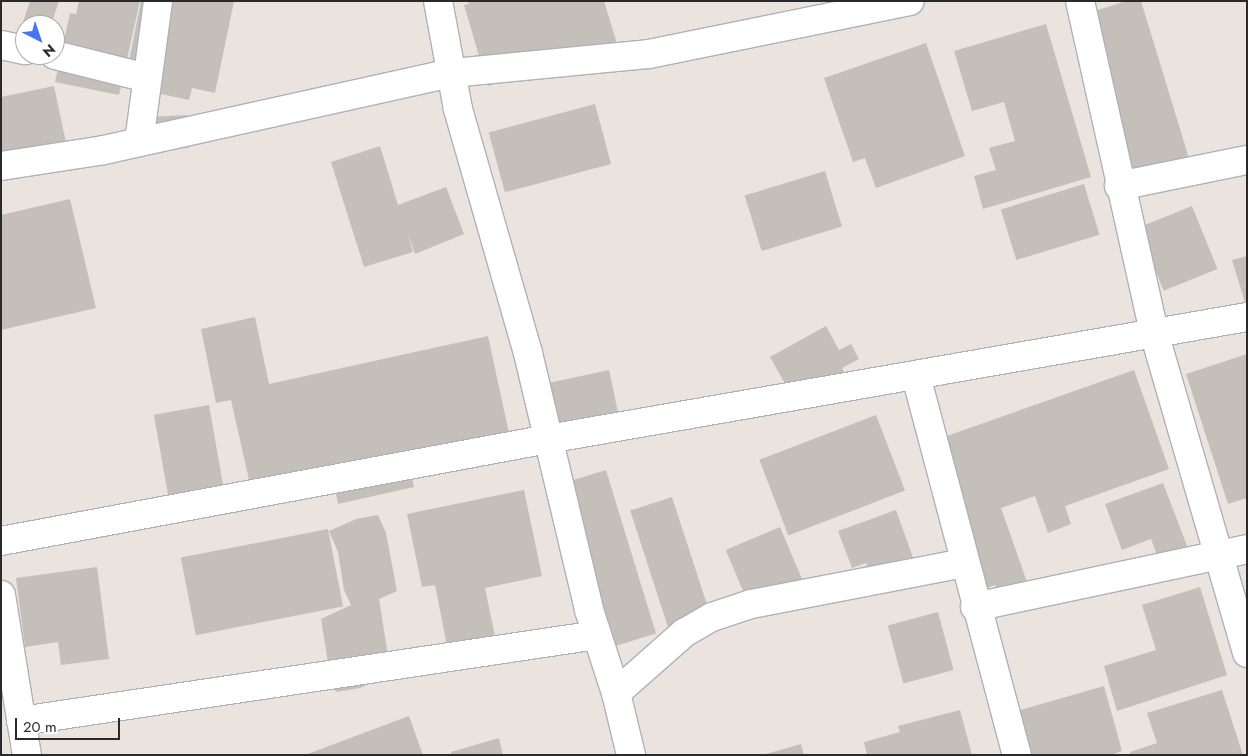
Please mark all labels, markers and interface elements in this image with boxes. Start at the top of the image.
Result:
north arrow [15,15,65,65]
text: N [38,39,60,62]
scale bar [18,708,122,740]
text: 20 m [23,716,57,738]

